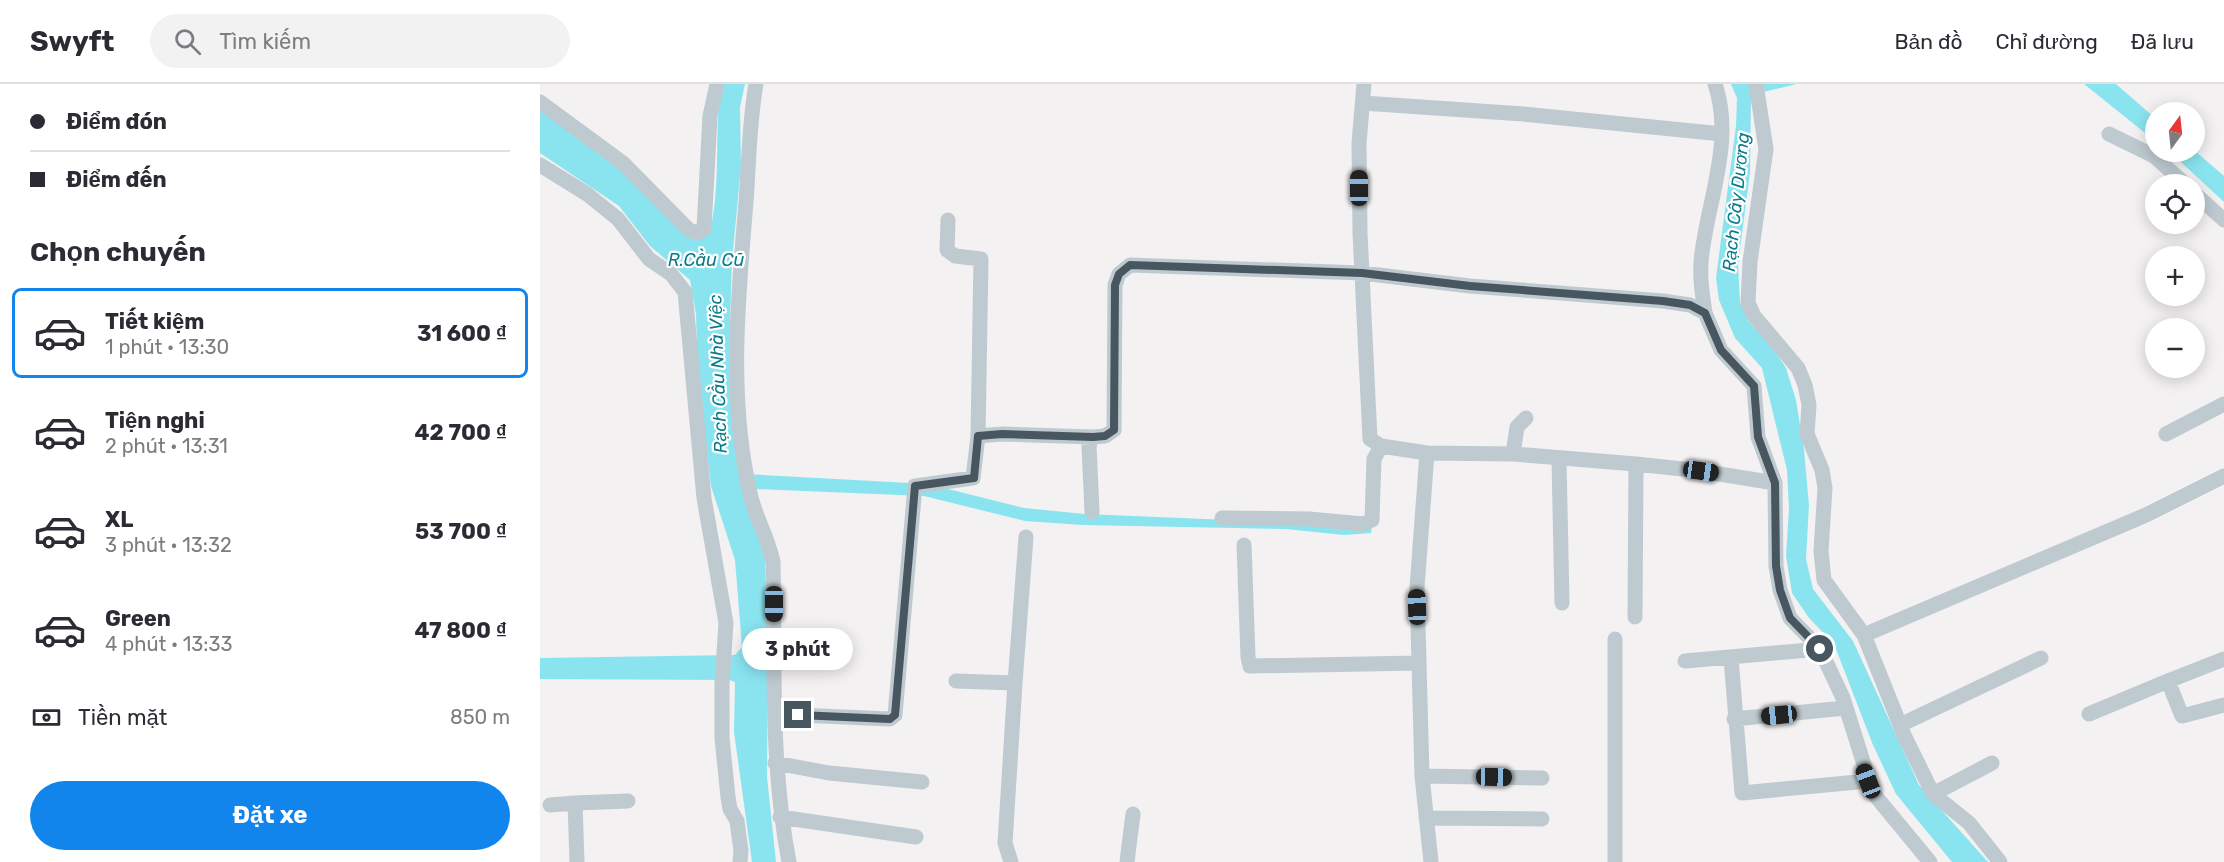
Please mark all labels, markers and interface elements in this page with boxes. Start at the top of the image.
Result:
search box [150,14,570,68]
text: Swyft [30,25,114,58]
icon: search [171,25,204,58]
text: Tìm kiếm [219,28,311,55]
text: Bản đồ [1894,29,1963,54]
text: Chỉ đường [1996,29,2098,54]
text: Đã lưu [2131,29,2194,54]
north arrow [2145,102,2205,162]
map controls [2145,102,2205,378]
text: Điểm đón [66,108,167,135]
water label: Rạch Cây Dương [1718,131,1754,273]
text: Điểm đến [66,166,167,193]
car [1350,170,1368,206]
button: locate [2145,174,2205,234]
text: Chọn chuyến [30,236,206,268]
button: + [2145,246,2205,306]
water label: R.Cầu Cũ [668,248,744,271]
water label: Rạch Cầu Nhà Việc [703,294,732,454]
icon: car [33,306,87,360]
text: Tiết kiệm [105,308,205,335]
button: − [2145,318,2205,378]
text: 31 600 ₫ [417,320,507,347]
text: 1 phút · 13:30 [105,335,229,359]
icon: car [33,405,87,459]
text: Tiện nghi [105,407,205,434]
text: 42 700 ₫ [414,419,507,446]
text: 2 phút · 13:31 [105,434,228,458]
car [1682,460,1720,482]
icon: car [33,504,87,558]
text: XL [105,506,133,533]
text: 53 700 ₫ [415,518,507,545]
text: 3 phút · 13:32 [105,533,232,557]
car [765,586,783,622]
car [1407,589,1427,625]
icon: car [33,603,87,657]
text: Green [105,605,171,632]
text: 47 800 ₫ [414,617,507,644]
callout: 3 phút [742,628,854,670]
text: 4 phút · 13:33 [105,632,232,656]
route start [1806,635,1833,662]
text: 3 phút [765,637,830,661]
icon: cash [30,701,63,734]
route end [784,701,811,728]
text: Tiền mặt [78,704,167,731]
car [1760,704,1798,726]
text: 850 m [450,705,510,729]
car [1853,761,1883,801]
car [1476,768,1512,786]
button: Đặt xe [30,781,510,850]

